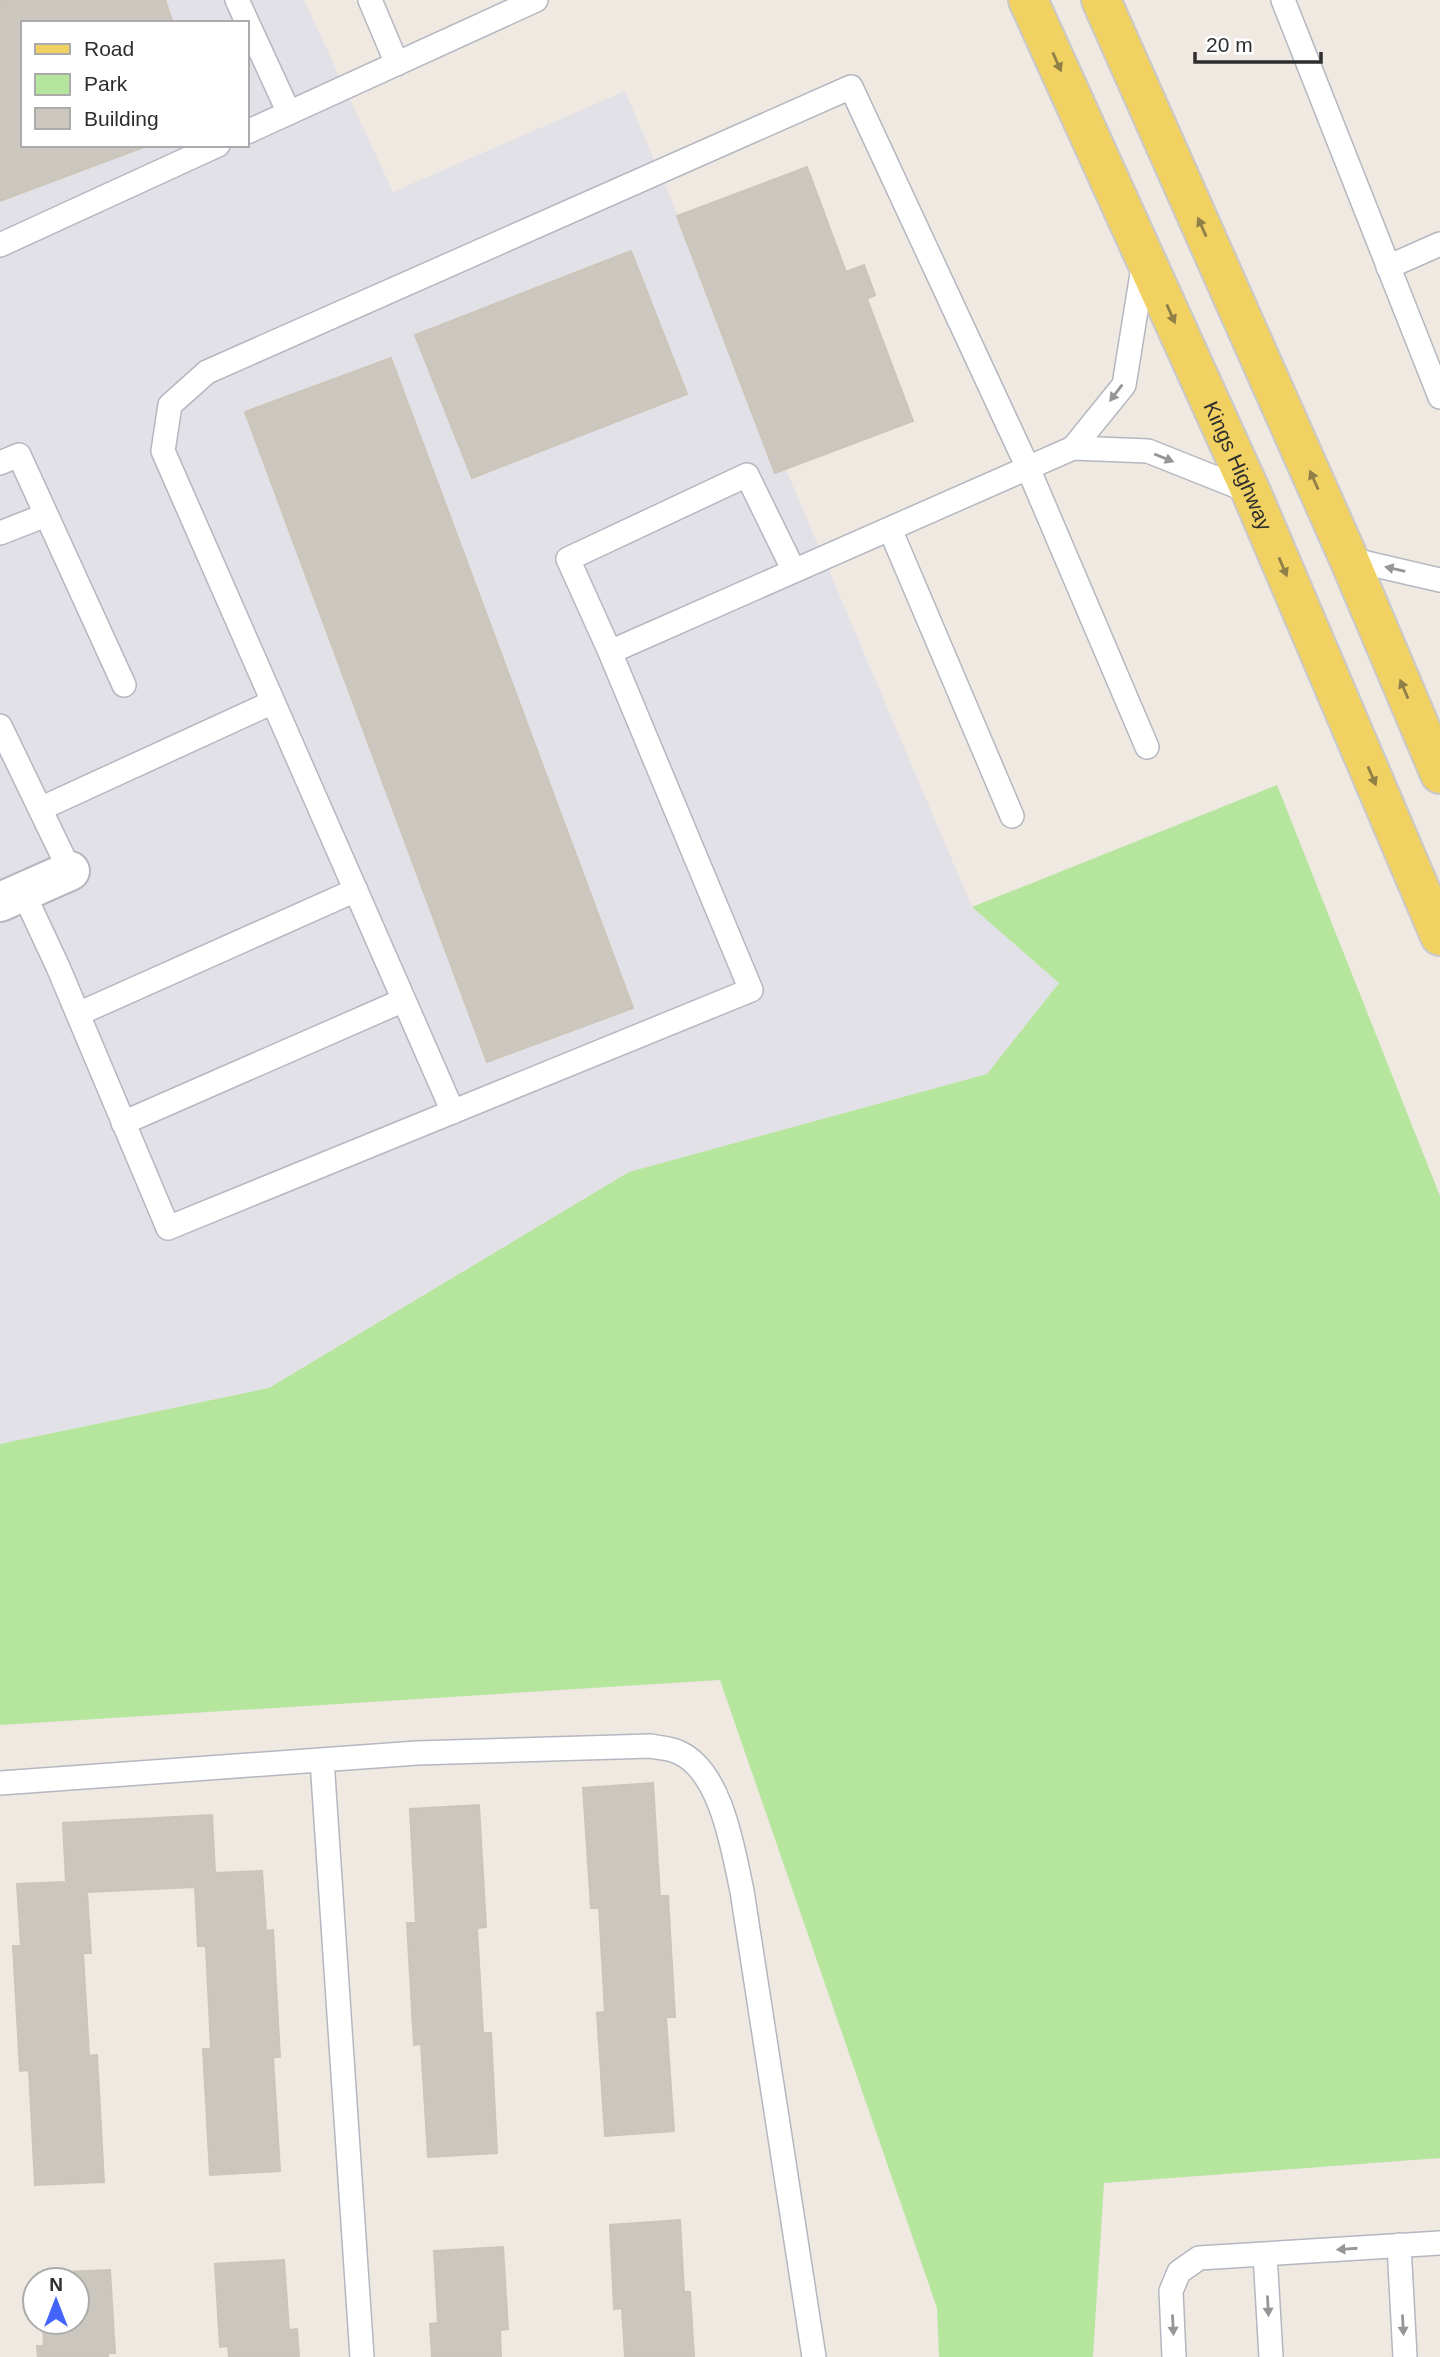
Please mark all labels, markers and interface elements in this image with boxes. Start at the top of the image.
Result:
legend [21,21,248,147]
scale bar [1195,21,1321,65]
text: 20 m [1206,33,1253,56]
text: Road [84,37,134,60]
one-way arrow [1051,52,1063,72]
text: Park [84,72,128,95]
text: Building [84,107,159,130]
one-way arrow [1196,217,1208,237]
one-way arrow [1165,304,1177,324]
one-way arrow [1110,384,1124,402]
street label: Kings Highway [1200,397,1278,534]
one-way arrow [1154,452,1175,463]
one-way arrow [1308,470,1320,490]
one-way arrow [1277,557,1289,577]
one-way arrow [1383,563,1405,574]
one-way arrow [1398,678,1409,699]
one-way arrow [1366,766,1378,786]
one-way arrow [1336,2243,1358,2254]
north arrow [21,2266,91,2336]
text: N [49,2274,63,2295]
one-way arrow [1263,2295,1274,2317]
one-way arrow [1168,2314,1179,2336]
one-way arrow [1398,2315,1409,2337]

